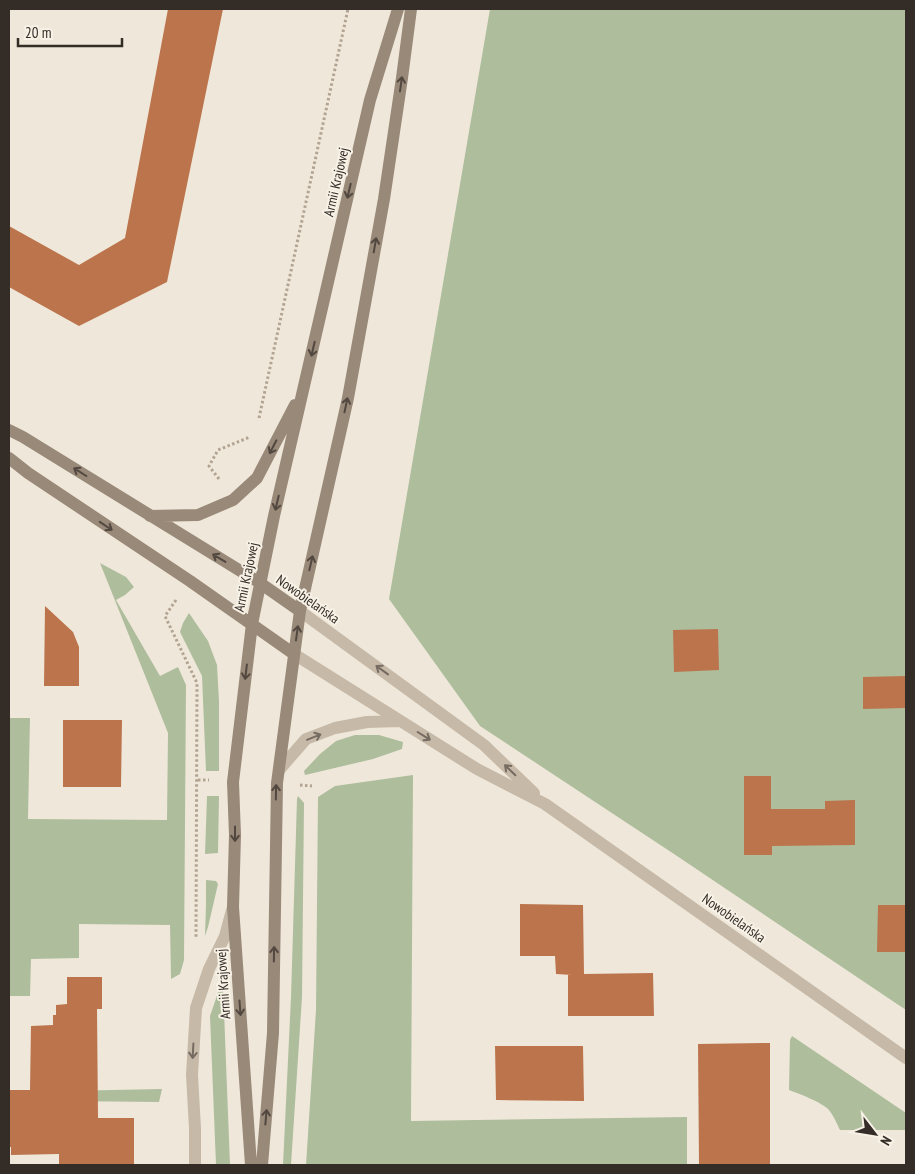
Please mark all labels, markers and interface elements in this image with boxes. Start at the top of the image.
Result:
scale bar [18,15,121,47]
text: 20 m [25,23,51,42]
one-way arrow [397,77,407,93]
street label: Armii Krajowej [319,146,353,218]
one-way arrow [344,182,353,198]
one-way arrow [371,237,381,253]
one-way arrow [308,341,317,357]
one-way arrow [342,397,352,413]
one-way arrow [268,439,278,454]
one-way arrow [74,467,88,477]
one-way arrow [272,495,281,511]
one-way arrow [99,521,113,531]
street label: Armii Krajowej [230,541,262,613]
one-way arrow [212,553,226,563]
one-way arrow [307,556,316,572]
street label: Nowobielańska [273,571,343,627]
one-way arrow [292,625,302,641]
one-way arrow [241,664,251,680]
one-way arrow [375,665,389,675]
one-way arrow [306,732,321,741]
one-way arrow [417,732,431,742]
one-way arrow [504,764,516,776]
one-way arrow [272,784,281,800]
one-way arrow [230,826,240,842]
street label: Nowobielańska [699,890,769,946]
one-way arrow [269,947,279,963]
street label: Armii Krajowej [212,948,234,1020]
one-way arrow [235,1000,245,1016]
one-way arrow [188,1042,197,1058]
one-way arrow [261,1109,271,1125]
north arrow [850,1109,900,1159]
text: N [876,1133,896,1149]

